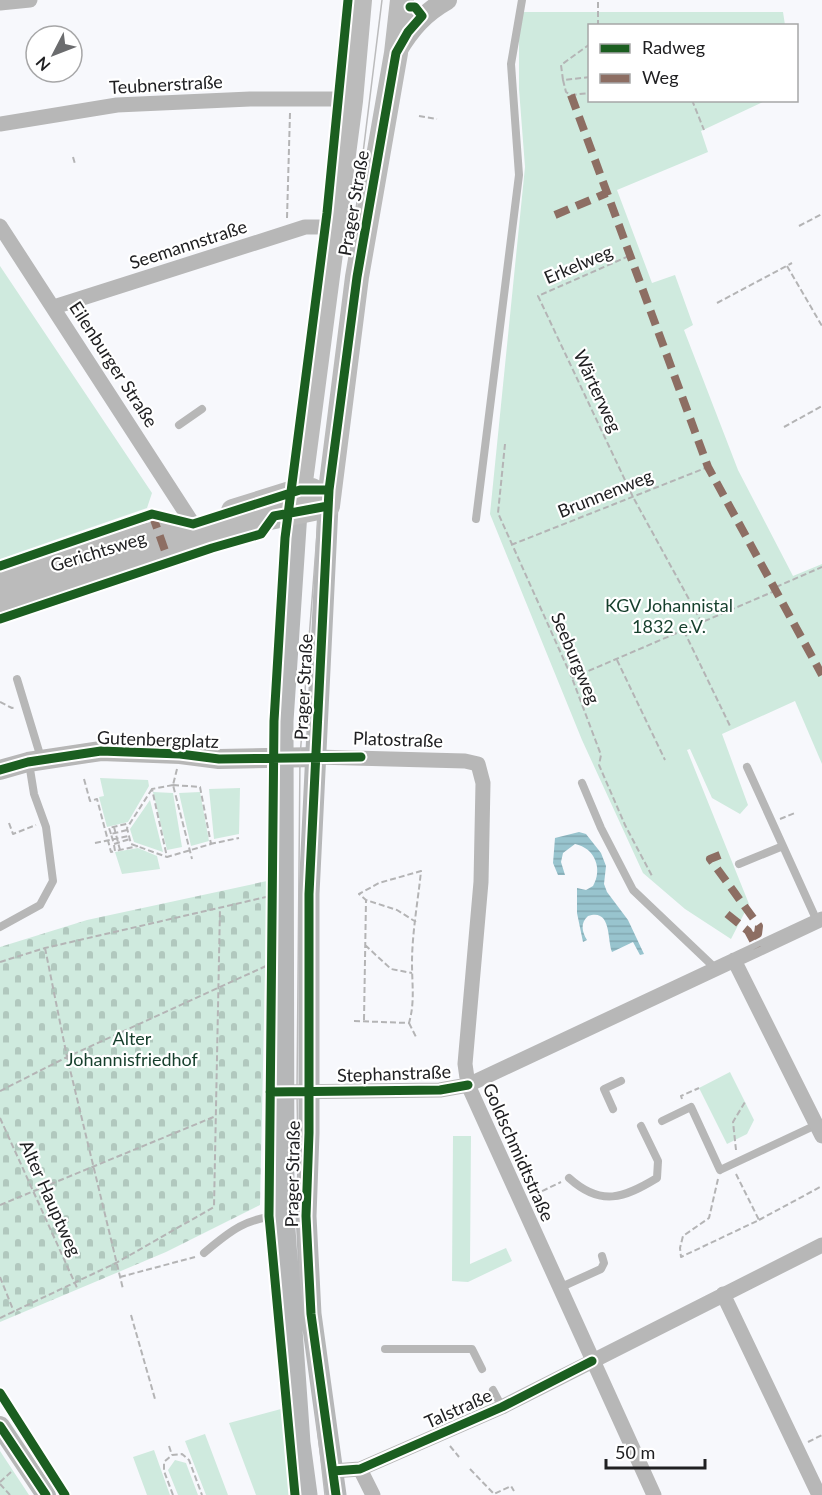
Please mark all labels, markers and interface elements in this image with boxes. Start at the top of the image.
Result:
north arrow [24,24,84,84]
legend [588,24,798,102]
text: Radweg [642,36,705,58]
text: N [31,53,54,75]
text: Weg [642,66,679,88]
street label: Teubnerstraße [109,70,223,98]
street label: Prager Straße [333,149,373,257]
street label: Seemannstraße [127,215,249,273]
street label: Erkelweg [541,240,615,288]
street label: Eilenburger Straße [65,297,163,431]
street label: Wärterweg [569,346,627,436]
street label: Brunnenweg [554,464,656,522]
street label: Gerichtsweg [47,526,149,576]
park label: KGV Johannistal 1832 e.V. [605,594,733,637]
street label: Seeburgweg [547,609,605,707]
street label: Prager Straße [289,633,317,741]
street label: Gutenbergplatz [97,726,219,752]
street label: Platostraße [353,726,443,752]
park label: Alter Johannisfriedhof [66,1027,199,1070]
street label: Stephanstraße [337,1060,451,1086]
street label: Goldschmidtstraße [479,1079,559,1225]
street label: Prager Straße [280,1121,304,1227]
street label: Alter Hauptweg [16,1136,86,1260]
street label: Talstraße [421,1383,495,1433]
scale bar [606,1432,705,1470]
text: 50 m [615,1441,655,1463]

